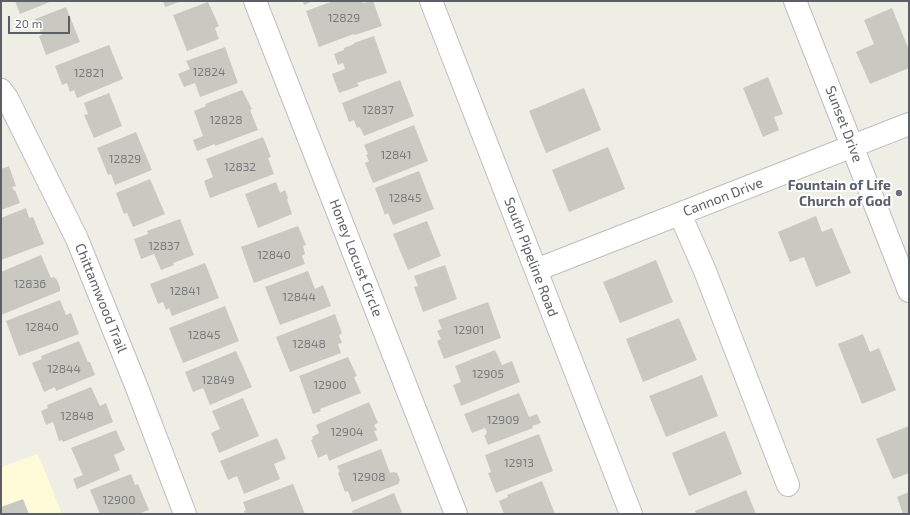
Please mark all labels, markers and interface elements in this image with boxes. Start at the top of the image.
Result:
scale bar [10,8,72,34]
house number: 12829 [328,11,360,25]
text: 20 m [15,16,42,30]
house number: 12824 [193,65,225,79]
house number: 12821 [74,66,104,80]
street label: Sunset Drive [822,84,866,164]
house number: 12837 [362,103,394,117]
house number: 12828 [210,113,242,127]
house number: 12841 [381,148,411,162]
house number: 12829 [109,152,141,166]
house number: 12832 [224,160,256,174]
street label: Cannon Drive [681,174,765,220]
place label: Fountain of Life Church of God [788,177,891,210]
marker: Fountain of Life Church of God [894,188,904,198]
house number: 12845 [389,191,421,205]
street label: South Pipeline Road [501,195,561,319]
street label: Honey Locust Circle [326,197,386,319]
house number: 12837 [148,239,180,253]
street label: Chittamwood Trail [71,241,131,355]
house number: 12840 [257,248,291,262]
house number: 12836 [14,277,46,291]
house number: 12841 [170,284,200,298]
house number: 12844 [282,290,316,304]
house number: 12840 [25,320,59,334]
house number: 12901 [454,323,484,337]
house number: 12845 [188,328,220,342]
house number: 12848 [292,337,326,351]
house number: 12844 [47,362,81,376]
house number: 12905 [472,367,504,381]
house number: 12849 [201,373,235,387]
house number: 12900 [314,378,346,392]
house number: 12848 [60,409,94,423]
house number: 12909 [487,413,519,427]
house number: 12904 [331,425,363,439]
house number: 12913 [504,456,534,470]
house number: 12908 [353,470,385,484]
house number: 12900 [103,493,135,507]

